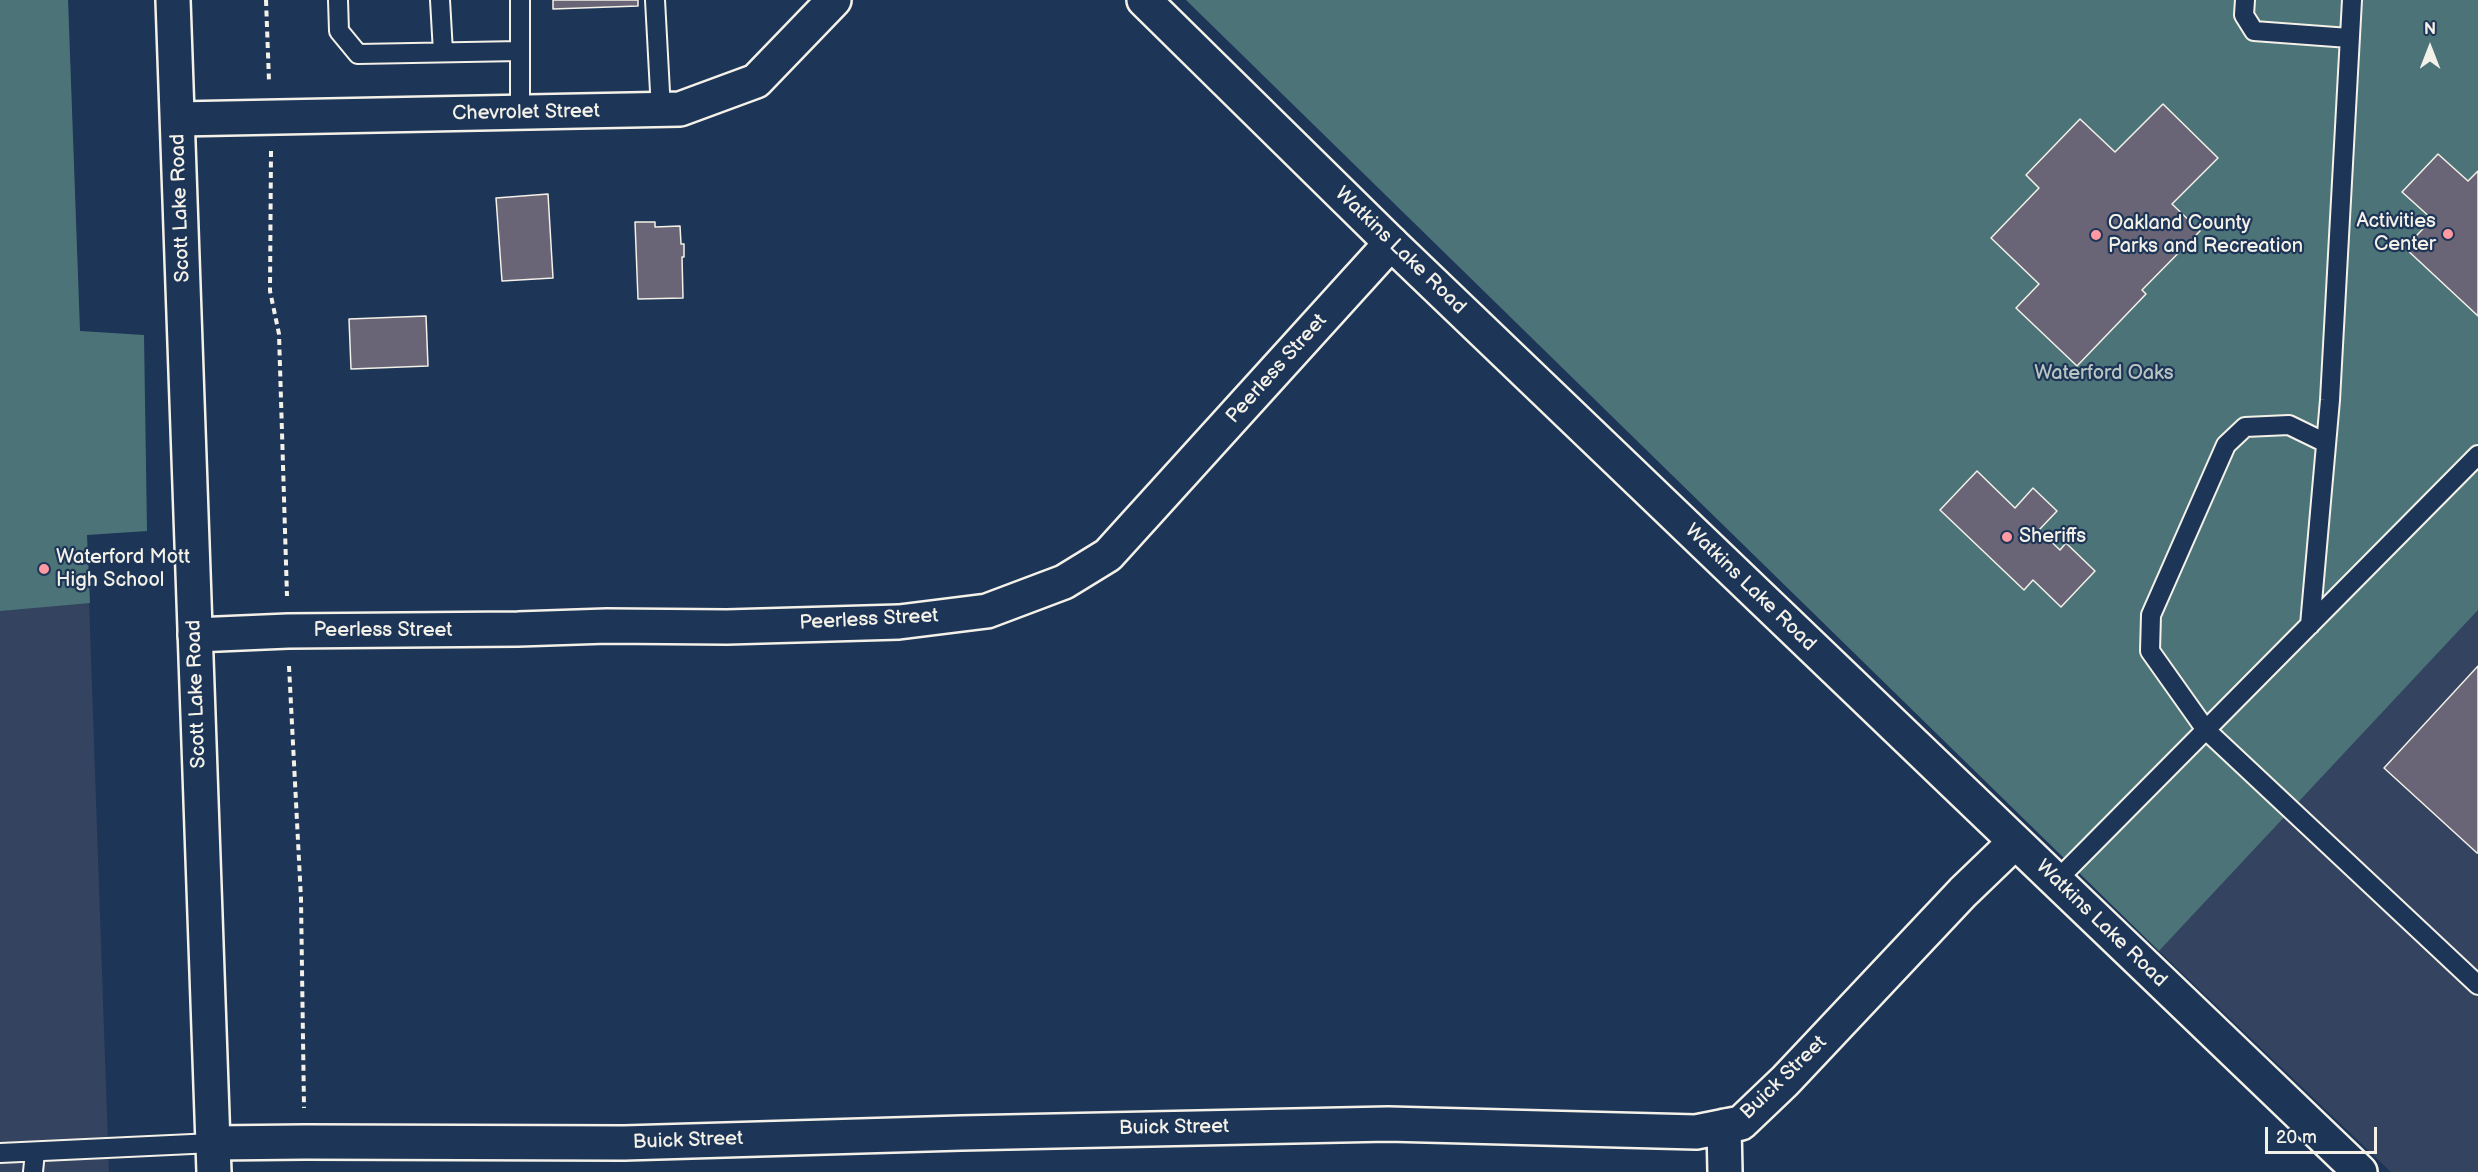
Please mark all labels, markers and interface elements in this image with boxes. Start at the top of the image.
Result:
north arrow [2400,18,2460,78]
text: N [2424,20,2436,39]
street label: Chevrolet Street [452,100,600,126]
street label: Scott Lake Road [166,133,196,283]
street label: Watkins Lake Road [1329,182,1471,320]
place label: Activities Center [2357,210,2436,257]
place label: Oakland County Parks and Recreation [2108,212,2303,259]
marker: Activities Center [2441,227,2455,241]
marker: Oakland County Parks and Recreation [2089,228,2103,242]
street label: Peerless Street [1222,309,1332,429]
park label: Waterford Oaks [2034,362,2174,386]
street label: Watkins Lake Road [1679,519,1821,657]
place label: Sheriffs [2019,525,2086,549]
marker: Sheriffs [2000,530,2014,544]
place label: Waterford Mott High School [56,546,190,593]
marker: Waterford Mott High School [37,562,51,576]
street label: Peerless Street [799,604,939,636]
street label: Scott Lake Road [182,619,212,769]
street label: Peerless Street [313,619,453,643]
street label: Watkins Lake Road [2030,855,2172,993]
street label: Buick Street [1736,1031,1832,1125]
street label: Buick Street [1119,1115,1229,1141]
scale bar [2268,1115,2380,1153]
street label: Buick Street [632,1127,744,1155]
text: 20 m [2276,1127,2317,1148]

